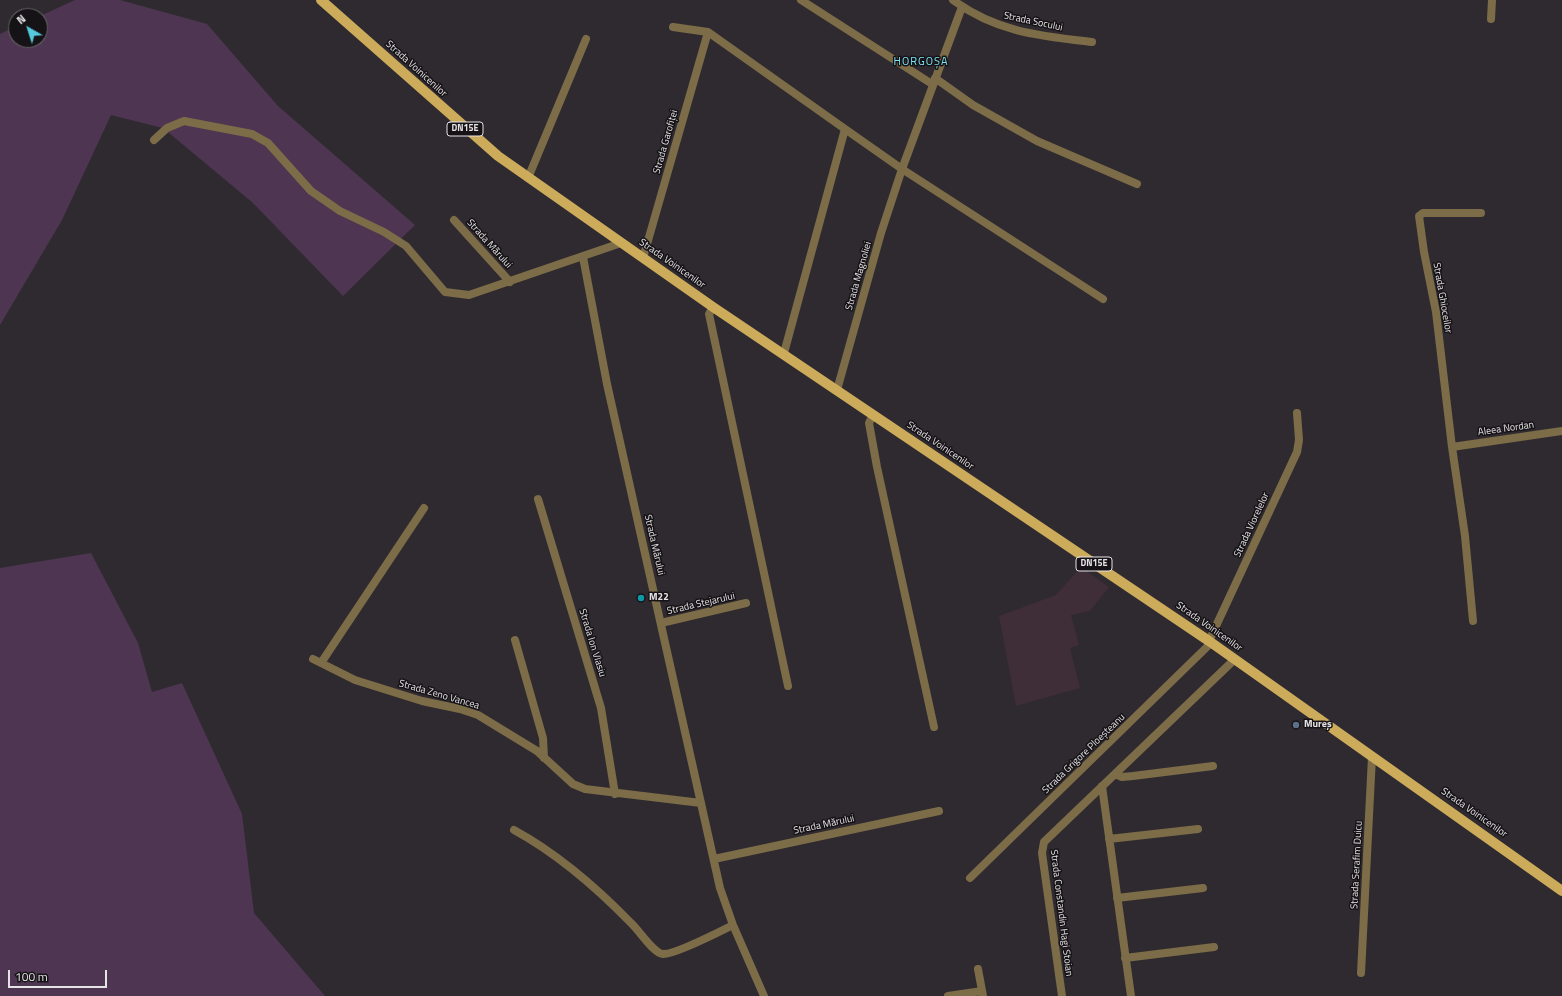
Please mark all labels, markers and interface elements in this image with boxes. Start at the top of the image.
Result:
north arrow [8,8,48,48]
street label: Strada Socului [1002,10,1064,34]
text: N [13,11,29,28]
street label: Strada Voinicenilor [383,38,449,100]
district label: HORGOȘA [894,55,948,69]
street label: Strada Garofiței [651,109,681,175]
road number: DN15E [447,122,483,136]
street label: Strada Mărului [464,217,514,271]
street label: Strada Voinicenilor [636,237,708,291]
street label: Strada Magnoliei [843,240,875,312]
street label: Strada Ghioceilor [1430,262,1454,334]
street label: Strada Voinicenilor [904,419,976,473]
street label: Aleea Nordan [1477,419,1535,439]
street label: Strada Viorelelor [1232,491,1272,559]
street label: Strada Mărului [641,514,667,576]
road number: DN15E [1076,557,1112,571]
street label: Strada Stejarului [666,590,736,618]
place label: M22 [649,592,669,604]
marker: M22 [636,593,646,603]
street label: Strada Voinicenilor [1173,600,1245,654]
street label: Strada Ion Vlasiu [576,608,608,678]
street label: Strada Zeno Vancea [397,678,481,712]
street label: Strada Grigore Ploeșteanu [1040,711,1128,797]
place label: Mureș [1304,719,1332,731]
marker: Mureș [1291,720,1301,730]
street label: Strada Voinicenilor [1438,786,1510,840]
street label: Strada Mărului [793,813,855,837]
street label: Strada Serafim Duicu [1349,821,1365,909]
street label: Strada Constandin Hagi Stoian [1047,849,1075,977]
scale bar [10,962,109,988]
text: 100 m [15,967,48,986]

